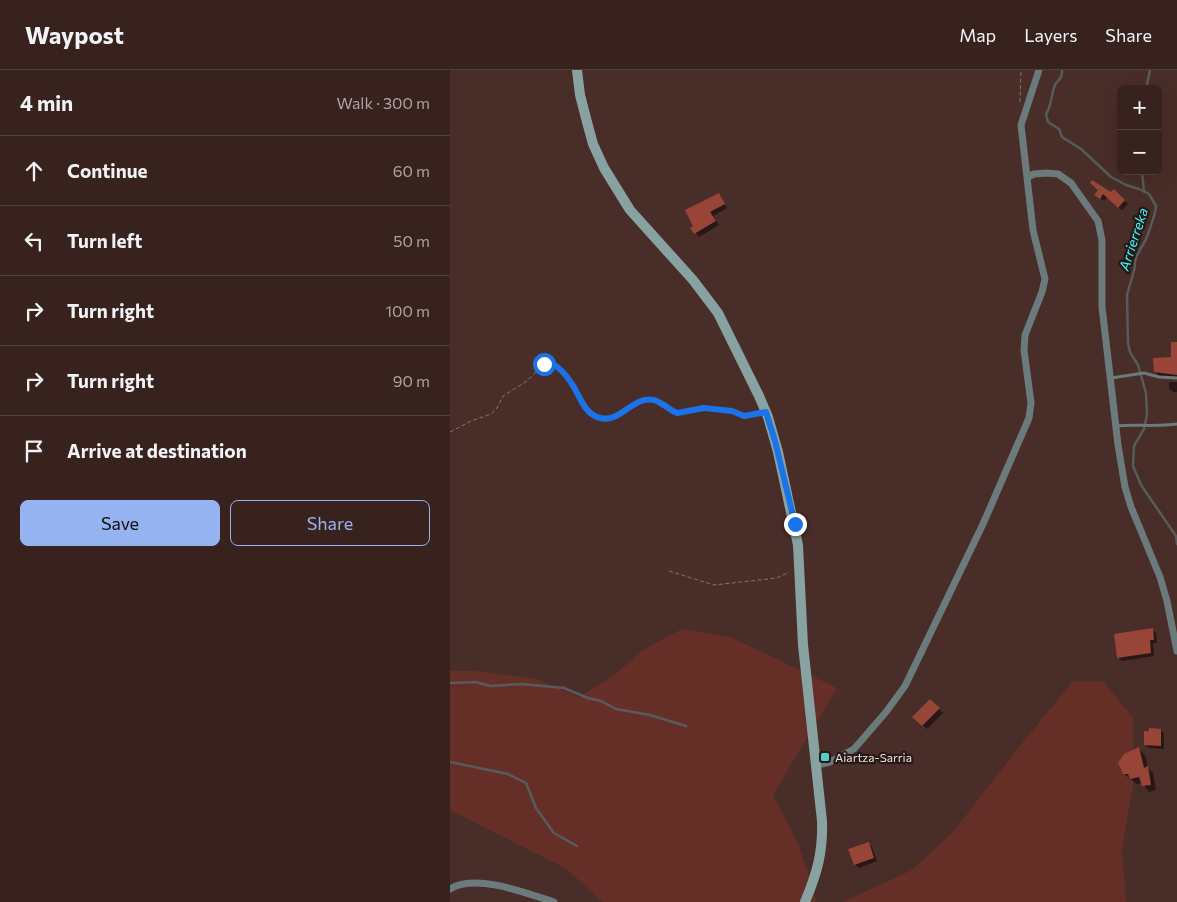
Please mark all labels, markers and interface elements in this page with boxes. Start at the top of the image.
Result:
text: Waypost [25,20,124,49]
text: Map [959,24,996,46]
text: Layers [1024,24,1077,46]
text: Share [1105,24,1152,46]
map controls [1117,85,1162,175]
button: + [1117,85,1162,130]
text: 4 min [20,90,73,115]
text: Walk · 300 m [336,93,430,112]
button: − [1117,130,1162,175]
icon: ahead [20,157,48,185]
text: Continue [67,159,147,182]
text: 60 m [393,161,430,180]
water label: Arrierreka [1115,205,1151,274]
icon: left [20,227,48,255]
text: Turn left [67,229,142,252]
text: 50 m [393,231,430,250]
icon: right [20,297,48,325]
text: Turn right [67,299,154,322]
text: 100 m [385,301,430,320]
route start [533,353,556,376]
icon: right [20,367,48,395]
text: Turn right [67,369,154,392]
text: 90 m [393,371,430,390]
icon: arrive [20,437,48,465]
text: Arrive at destination [67,439,247,462]
button: Save [20,500,220,546]
button: Share [230,500,430,546]
route end [784,513,807,536]
place label: Aiartza-Sarria [835,750,912,764]
marker: Aiartza-Sarria [819,751,831,763]

